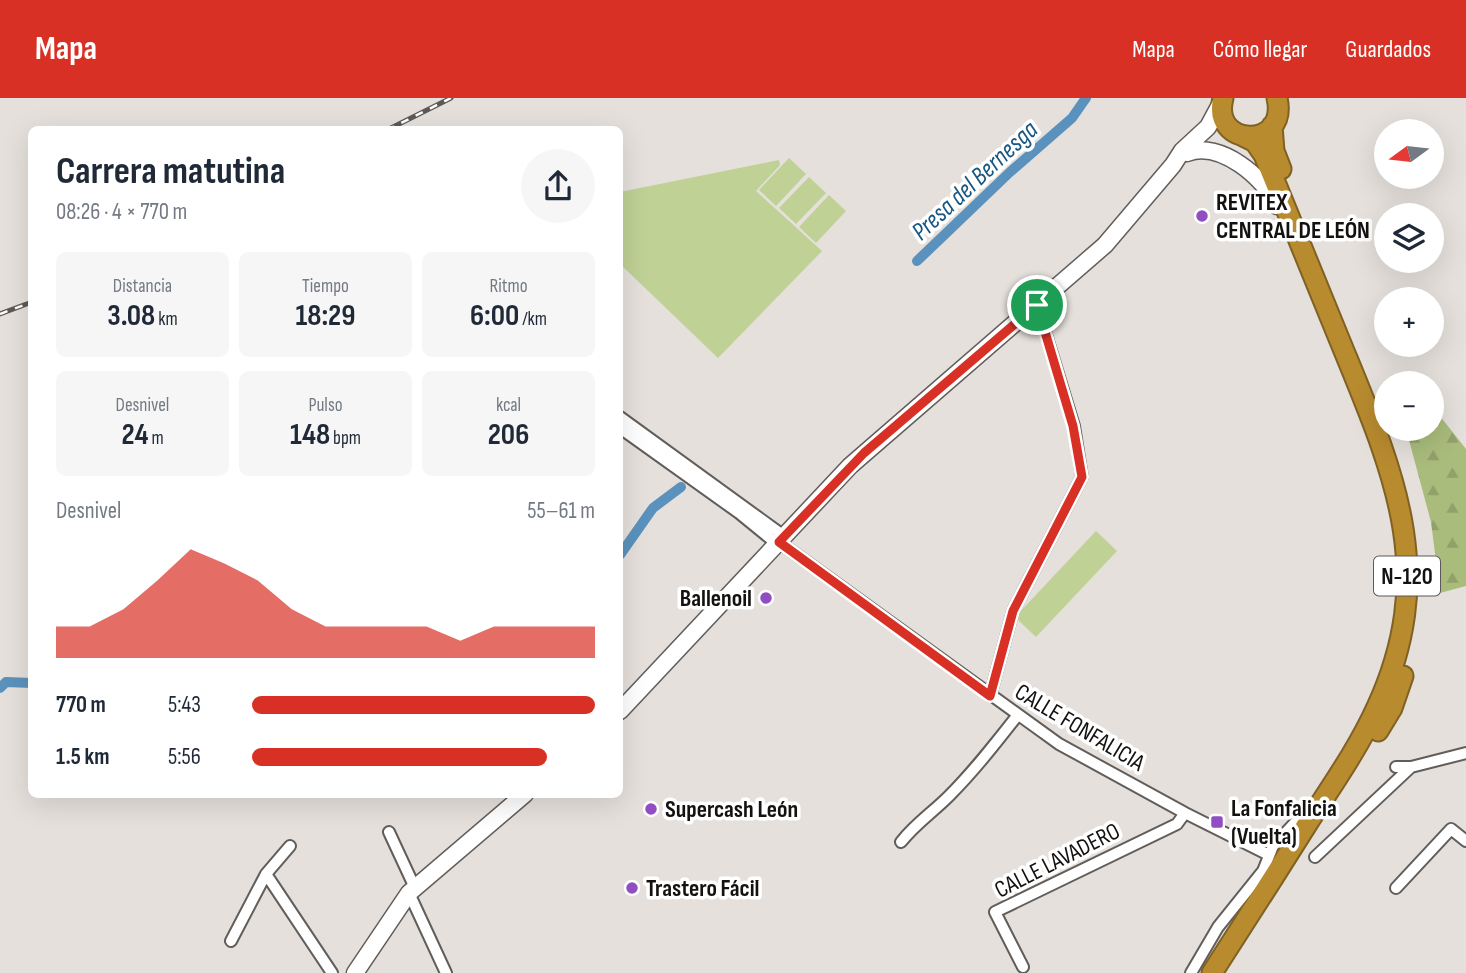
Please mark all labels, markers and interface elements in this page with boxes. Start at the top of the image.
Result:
text: Mapa [35,29,97,69]
text: Mapa [1132,35,1175,64]
text: Cómo llegar [1213,35,1307,64]
text: Guardados [1345,35,1431,64]
water label: Presa del Bernesga [906,114,1045,247]
north arrow [1374,119,1444,189]
map controls [1374,119,1444,441]
text: Carrera matutina [56,149,285,194]
button: share [521,149,595,223]
place label: REVITEX CENTRAL DE LEÓN [1216,188,1370,245]
text: 08:26 · 4 × 770 m [56,198,187,226]
button: layers [1374,203,1444,273]
marker: REVITEX CENTRAL DE LEÓN [1194,208,1210,224]
text: Distancia [113,275,172,298]
text: Tiempo [302,275,349,298]
text: Ritmo [489,275,528,298]
pin [1007,275,1067,335]
icon: arrive [1018,286,1056,324]
button: + [1374,287,1444,357]
text: 3.08 [107,298,155,334]
text: 18:29 [296,298,355,334]
text: 6:00 [470,298,519,334]
text: km [155,308,178,331]
text: /km [519,308,547,331]
button: − [1374,371,1444,441]
text: Desnivel [116,394,169,417]
text: Pulso [308,394,343,417]
text: kcal [496,394,521,417]
text: 24 [121,417,148,453]
text: 148 [290,417,330,453]
text: 206 [488,417,529,453]
text: m [148,427,164,450]
text: bpm [330,427,361,450]
text: Desnivel [56,497,121,525]
text: 55–61 m [527,497,595,525]
road number: N-120 [1374,556,1440,596]
place label: Ballenoil [680,584,752,613]
marker: Ballenoil [758,590,774,606]
street label: CALLE FONFALICIA [1010,677,1151,778]
text: 770 m [56,691,106,719]
text: 5:43 [168,691,201,719]
text: 1.5 km [56,743,109,771]
text: 5:56 [168,743,201,771]
place label: La Fonfalicia (Vuelta) [1231,794,1337,851]
place label: Supercash León [665,795,798,824]
marker: Supercash León [643,801,659,817]
marker: La Fonfalicia (Vuelta) [1209,814,1225,830]
street label: CALLE LAVADERO [990,816,1125,904]
place label: Trastero Fácil [646,874,760,903]
marker: Trastero Fácil [624,880,640,896]

